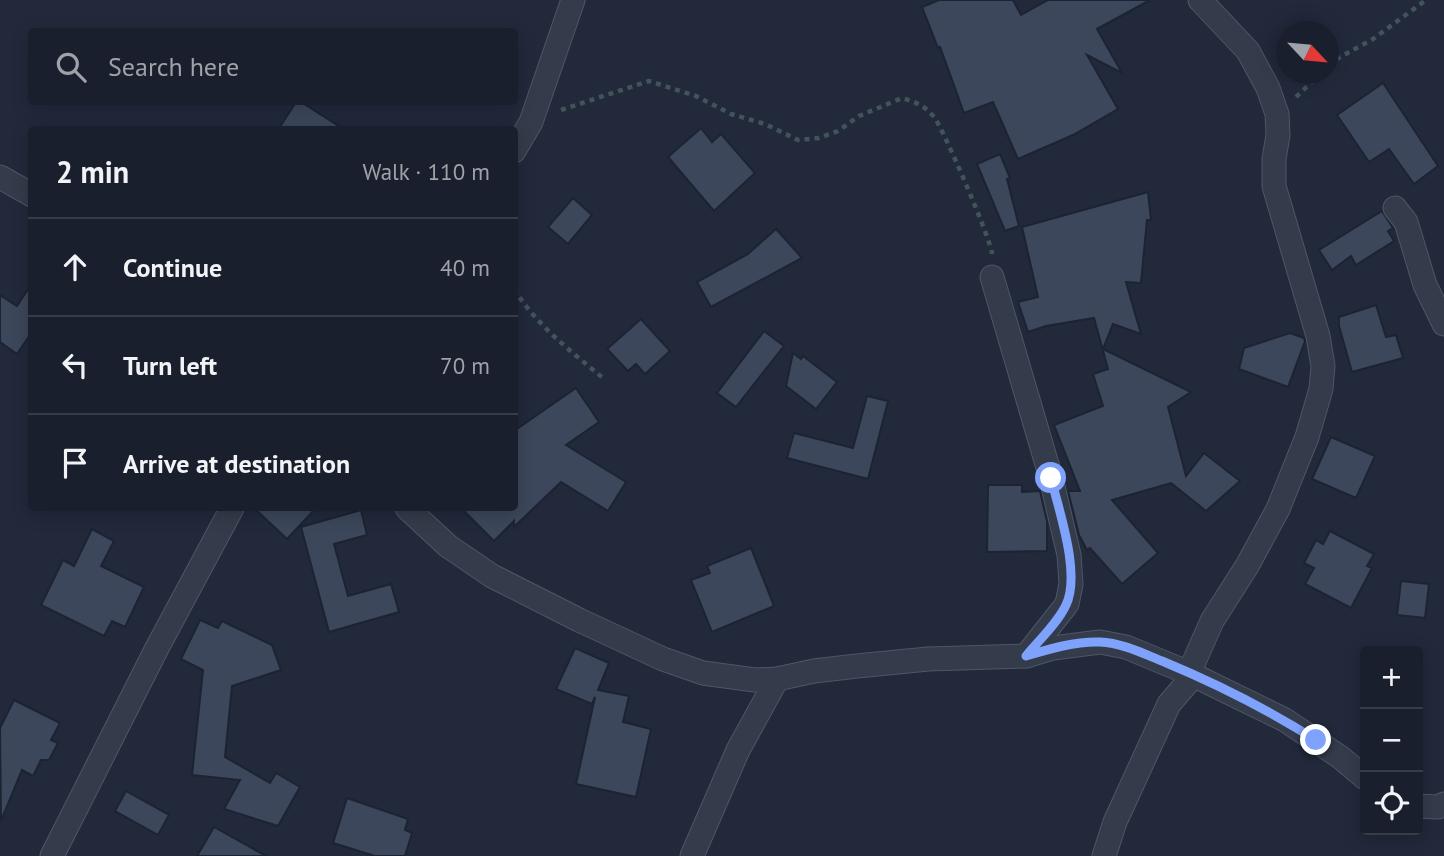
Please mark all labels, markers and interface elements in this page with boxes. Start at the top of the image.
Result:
north arrow [1276,21,1339,84]
search box [28,28,518,105]
icon: search [52,48,90,86]
text: Search here [108,50,239,83]
text: 2 min [56,152,129,191]
text: Walk · 110 m [363,157,490,186]
icon: ahead [56,248,94,286]
text: Continue [123,251,222,284]
text: 40 m [440,253,490,282]
icon: left [56,346,94,384]
text: Turn left [123,349,217,382]
text: 70 m [440,351,490,380]
icon: arrive [56,444,94,482]
text: Arrive at destination [123,447,350,480]
route start [1035,462,1066,493]
map controls [1360,646,1423,835]
button: + [1360,646,1423,709]
button: − [1360,709,1423,772]
route end [1300,724,1331,755]
button: locate [1360,772,1423,835]

